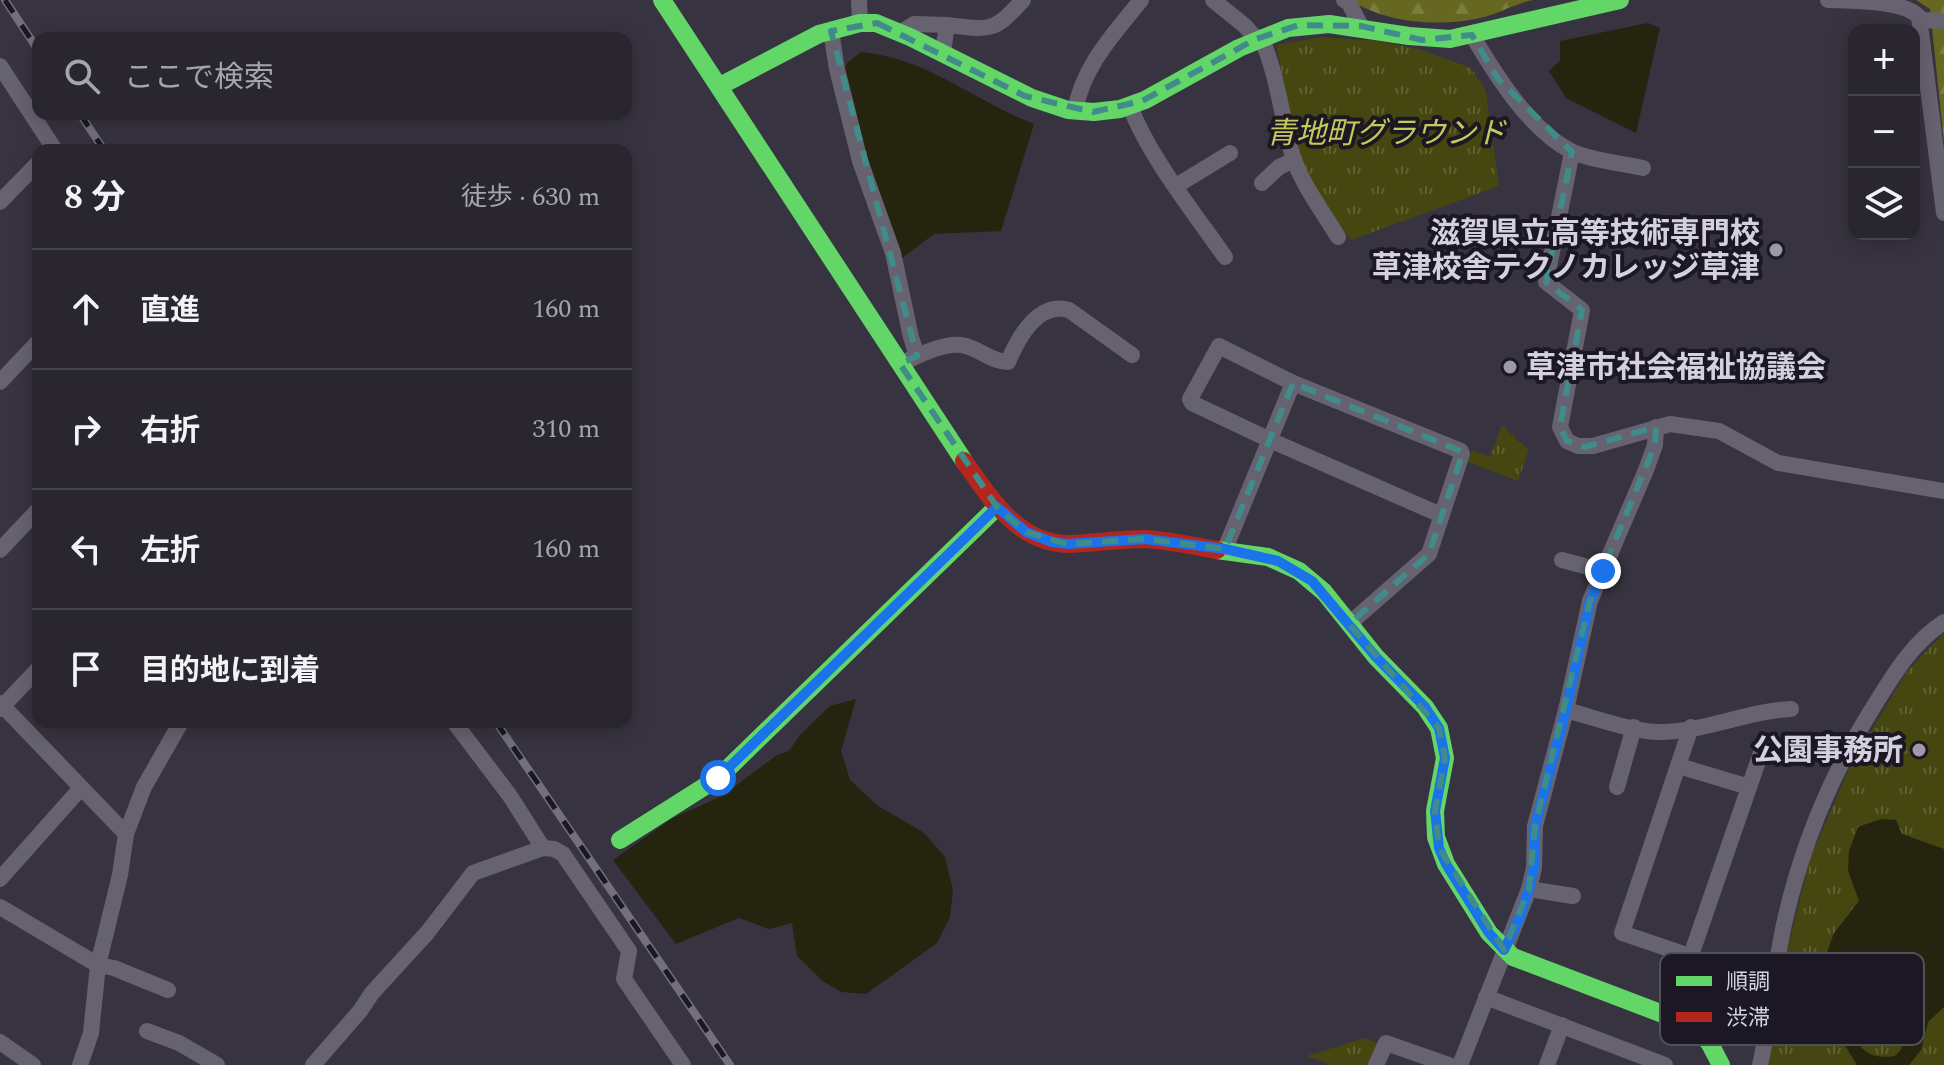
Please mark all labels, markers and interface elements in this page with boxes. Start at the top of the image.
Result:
map controls [1848,24,1920,240]
button: + [1848,24,1920,96]
search box [32,32,632,120]
icon: search [60,54,104,98]
text: ここで検索 [124,55,274,101]
button: − [1848,96,1920,168]
park label: 青地町グラウンド [1266,111,1507,157]
button: layers [1848,168,1920,240]
text: 8 分 [64,172,126,224]
text: 徒歩 · 630 m [461,177,600,217]
place label: 滋賀県立高等技術専門校 草津校舎テクノカレッジ草津 [1372,211,1760,291]
marker: 滋賀県立高等技術専門校 草津校舎テクノカレッジ草津 [1767,241,1785,259]
icon: ahead [64,287,108,331]
text: 直進 [140,288,200,334]
text: 160 m [532,289,600,329]
place label: 草津市社会福祉協議会 [1526,345,1826,391]
marker: 草津市社会福祉協議会 [1501,358,1519,376]
icon: right [64,407,108,451]
text: 右折 [140,408,200,454]
text: 310 m [532,409,600,449]
icon: left [64,527,108,571]
text: 左折 [140,528,200,574]
text: 160 m [532,529,600,569]
route end [1585,553,1621,589]
icon: arrive [64,647,108,691]
text: 目的地に到着 [140,648,320,694]
place label: 公園事務所 [1753,728,1903,774]
marker: 公園事務所 [1910,741,1928,759]
route start [700,760,736,796]
legend [1660,953,1924,1045]
text: 順調 [1726,966,1770,999]
text: 渋滞 [1726,1002,1770,1035]

